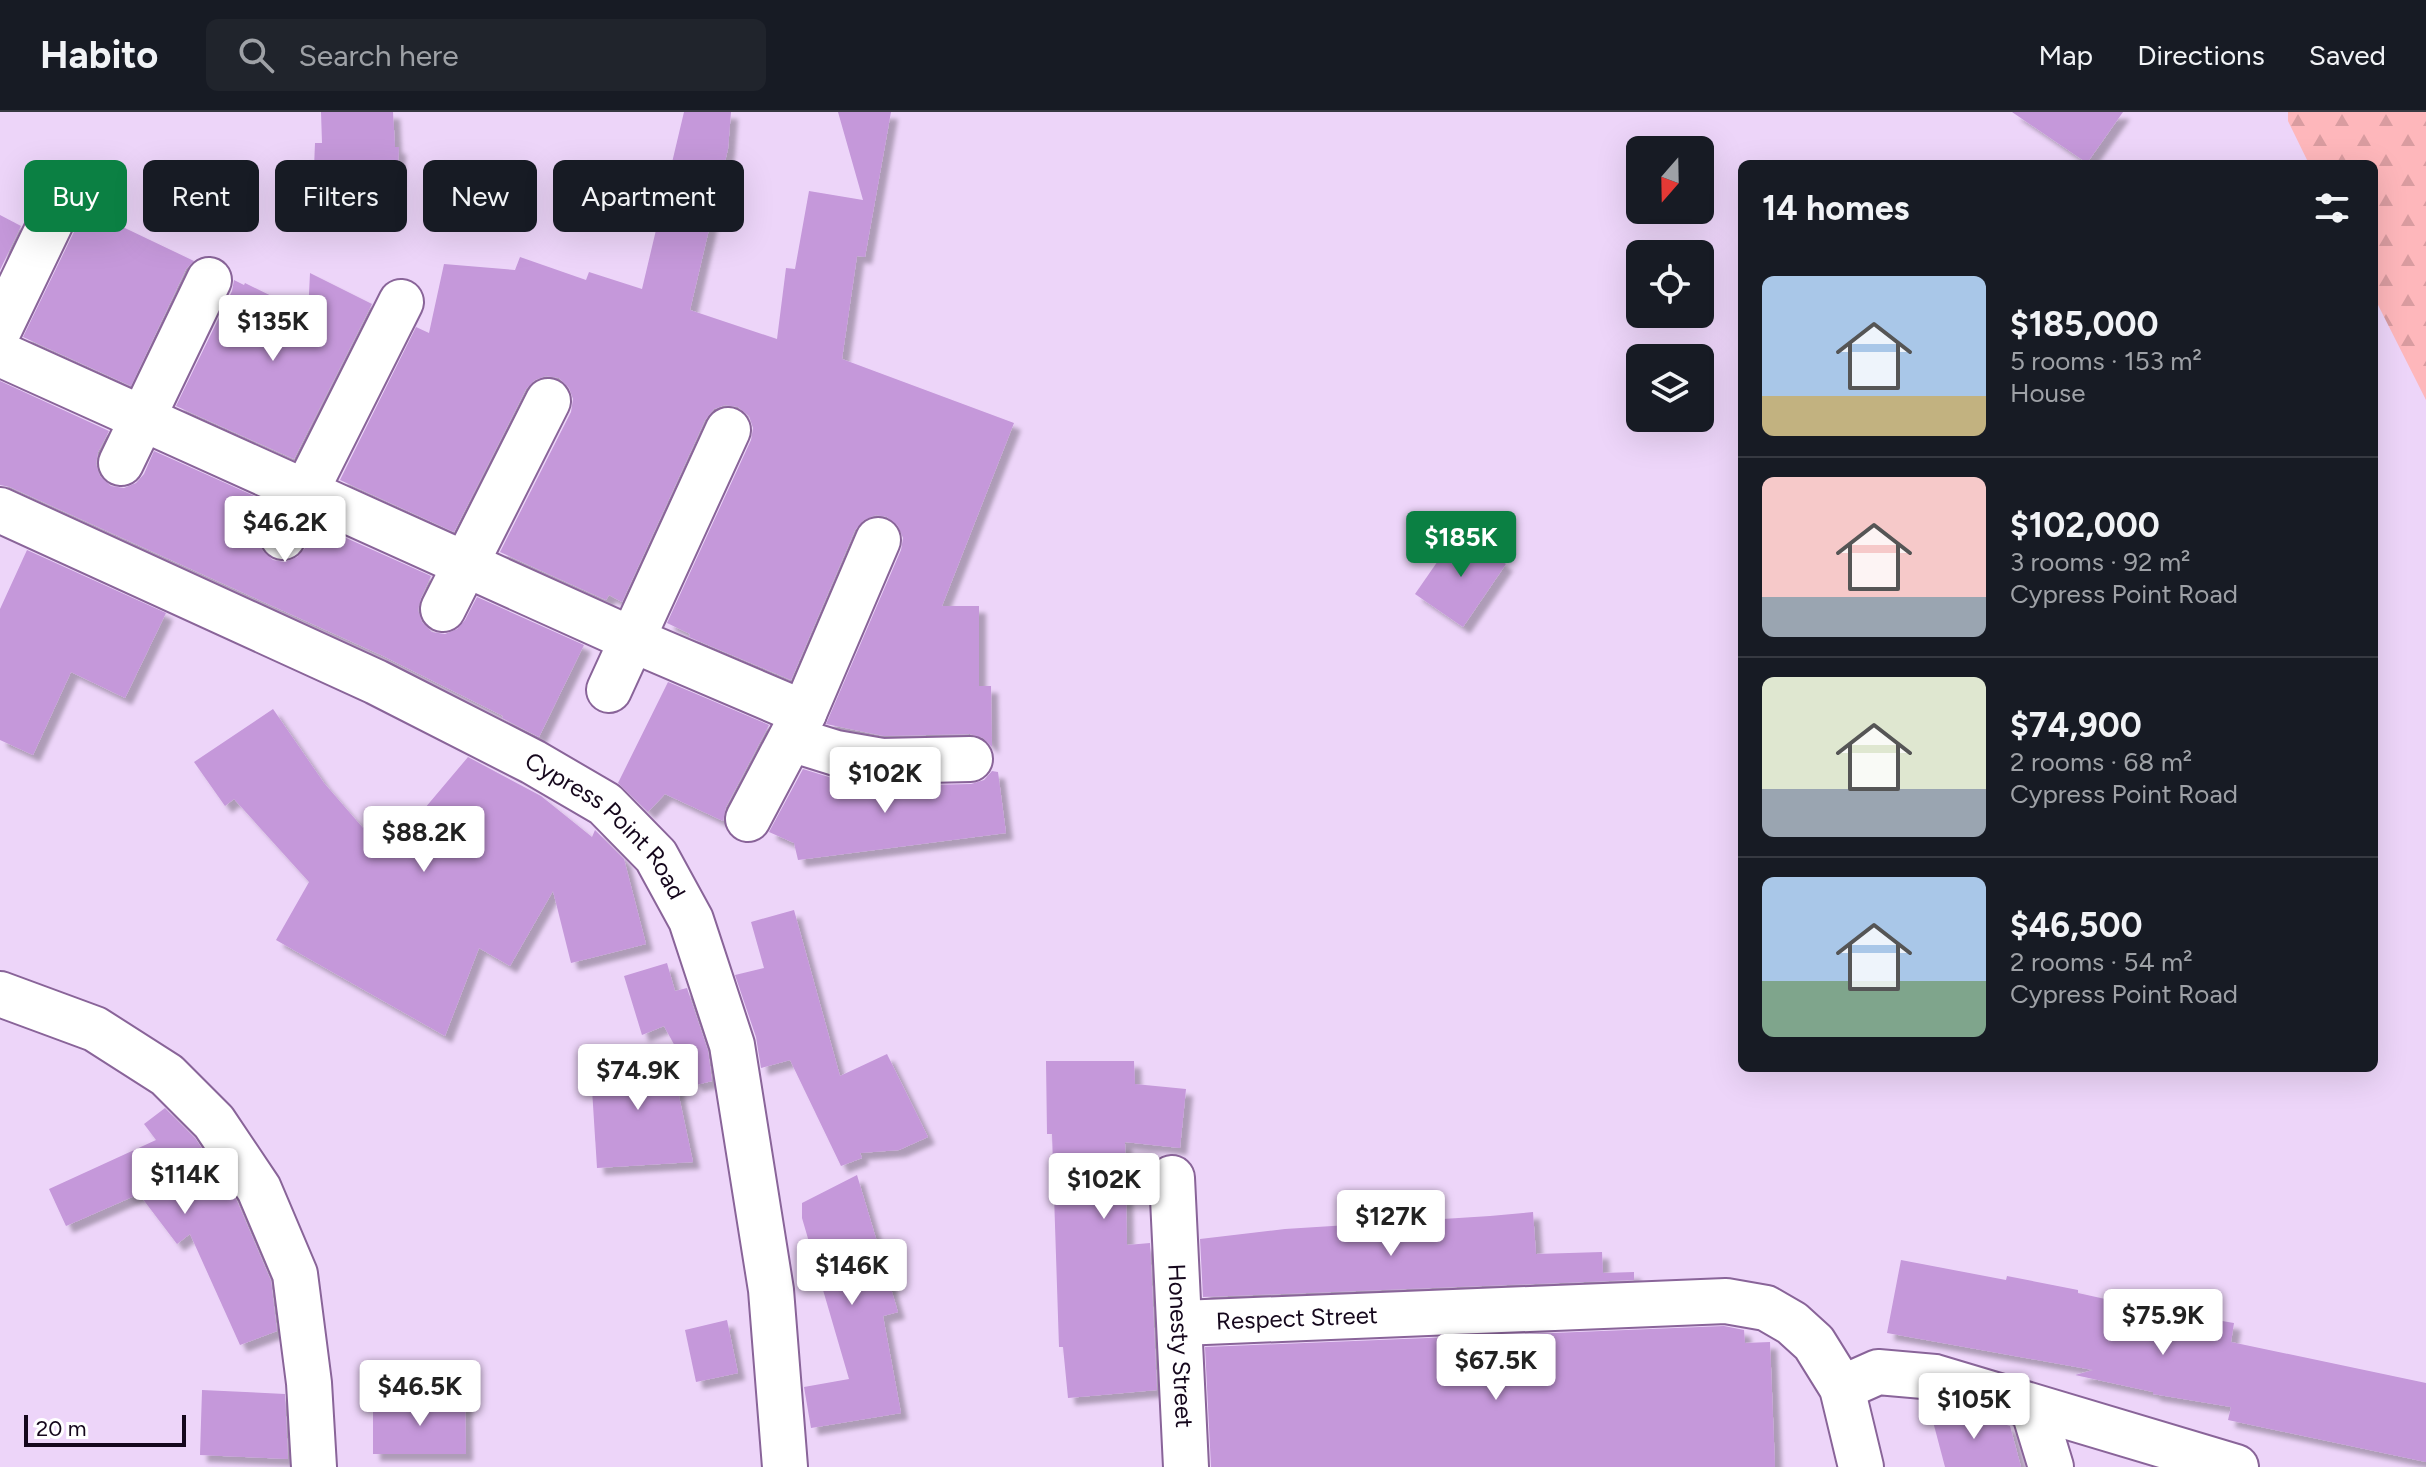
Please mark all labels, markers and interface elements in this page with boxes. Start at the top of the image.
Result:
search box [206,19,766,91]
text: Habito [40,32,158,78]
icon: search [234,33,278,77]
text: Search here [298,37,459,74]
text: Map [2039,38,2093,72]
text: Directions [2137,38,2265,72]
text: Saved [2309,38,2386,72]
north arrow [1626,136,1714,224]
map controls [1626,136,1714,432]
chip: Buy [24,160,127,232]
chip: Rent [143,160,259,232]
chip: Filters [275,160,407,232]
chip: New [423,160,537,232]
chip: Apartment [553,160,744,232]
icon: filters [2310,186,2354,230]
text: 14 homes [1762,188,1909,229]
button: locate [1626,240,1714,328]
pin: $135K [217,295,329,363]
text: $185,000 [2010,304,2159,345]
text: $135K [237,305,309,337]
icon: home [1826,308,1922,404]
button: layers [1626,344,1714,432]
text: 5 rooms · 153 m² [2010,345,2202,377]
text: House [2010,377,2085,409]
pin: $46.2K [220,496,350,564]
text: $102,000 [2010,505,2160,546]
text: $46.2K [243,506,327,538]
icon: home [1826,509,1922,605]
pin: $185K [1405,511,1517,579]
text: $185K [1424,521,1498,553]
text: 3 rooms · 92 m² [2010,546,2190,578]
text: Cypress Point Road [2010,578,2238,610]
text: $74,900 [2010,705,2142,746]
icon: home [1826,709,1922,805]
street label: Cypress Point Road [520,746,692,904]
text: 2 rooms · 68 m² [2010,746,2192,778]
pin: $102K [829,747,941,815]
text: $102K [848,757,922,789]
text: Cypress Point Road [2010,778,2238,810]
pin: $88.2K [359,806,489,874]
text: $88.2K [381,816,467,848]
text: $46,500 [2010,905,2143,946]
icon: home [1826,909,1922,1005]
text: 2 rooms · 54 m² [2010,946,2193,978]
text: Cypress Point Road [2010,978,2238,1010]
pin: $74.9K [573,1044,703,1112]
text: $74.9K [596,1054,680,1086]
pin: $114K [129,1148,241,1216]
pin: $102K [1048,1153,1160,1221]
text: $114K [150,1158,220,1190]
text: $102K [1067,1163,1141,1195]
pin: $127K [1335,1190,1447,1258]
text: $127K [1355,1200,1427,1232]
pin: $146K [796,1239,908,1307]
text: $146K [815,1249,889,1281]
street label: Honesty Street [1162,1263,1199,1429]
pin: $75.9K [2098,1289,2228,1357]
text: $75.9K [2122,1299,2204,1331]
street label: Respect Street [1215,1300,1378,1336]
pin: $67.5K [1431,1334,1561,1402]
text: $67.5K [1455,1344,1537,1376]
pin: $46.5K [355,1360,485,1428]
text: $46.5K [378,1370,462,1402]
pin: $105K [1918,1373,2030,1441]
text: $105K [1937,1383,2011,1415]
scale bar [24,1411,186,1447]
text: 20 m [36,1415,87,1442]

